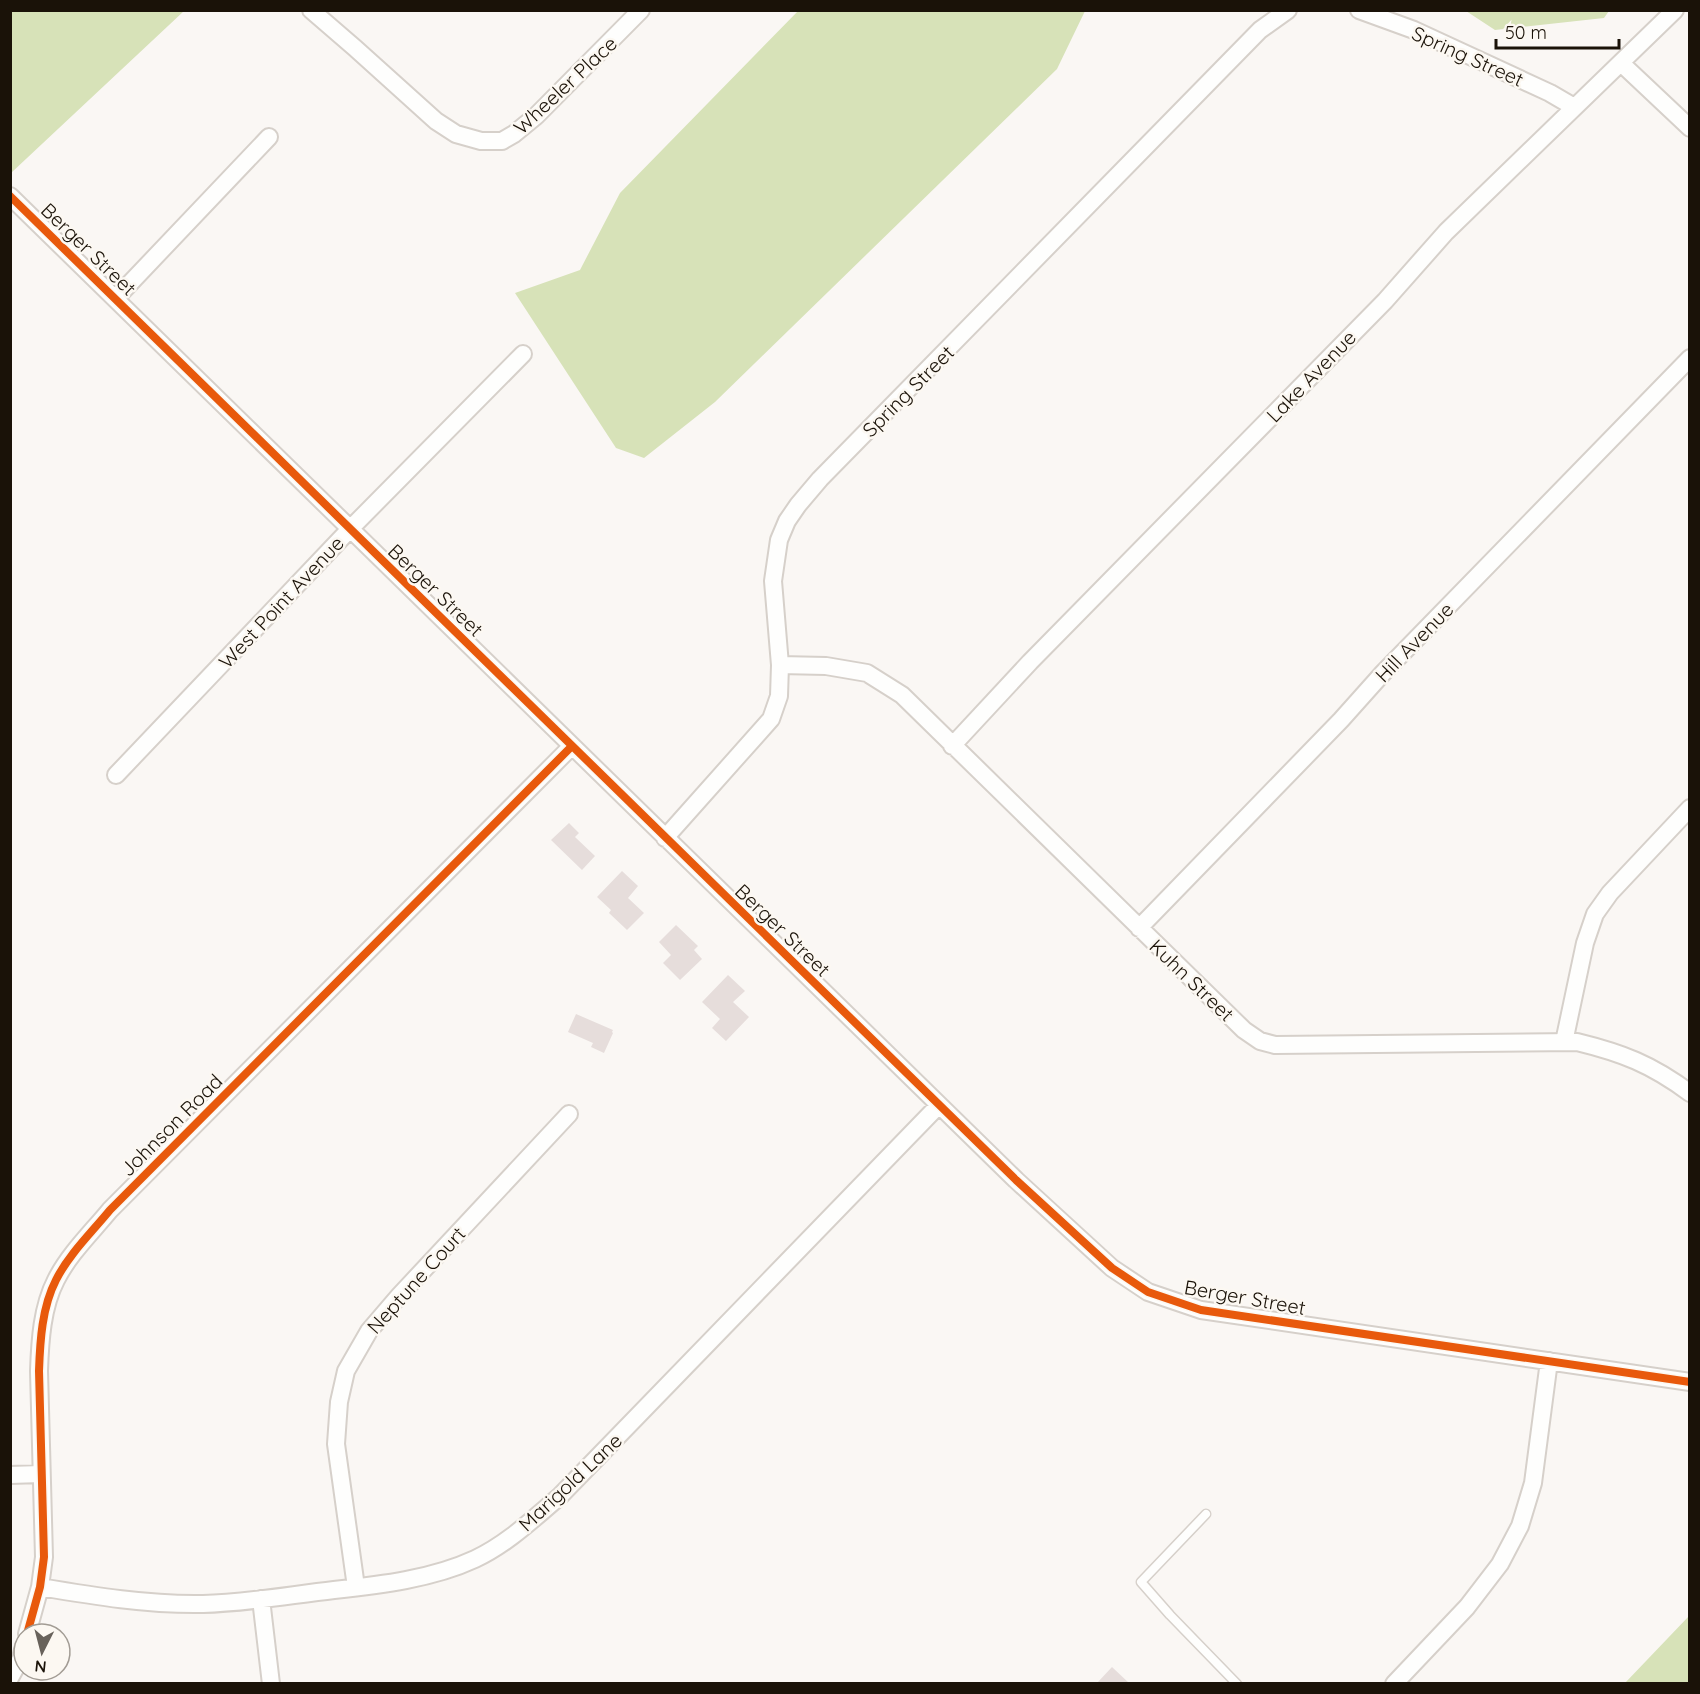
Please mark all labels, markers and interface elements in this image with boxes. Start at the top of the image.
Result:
scale bar [1496,12,1619,50]
street label: Spring Street [1408,20,1528,92]
text: 50 m [1505,21,1547,44]
street label: Wheeler Place [508,31,622,139]
street label: Berger Street [36,197,142,301]
street label: Lake Avenue [1261,325,1361,427]
street label: Spring Street [857,340,959,442]
street label: West Point Avenue [213,530,349,674]
street label: Berger Street [383,538,489,642]
street label: Hill Avenue [1370,597,1458,687]
street label: Berger Street [730,878,836,982]
street label: Kuhn Street [1145,934,1240,1027]
street label: Johnson Road [115,1069,227,1181]
street label: Neptune Court [361,1221,471,1339]
street label: Berger Street [1182,1274,1308,1320]
street label: Marigold Lane [513,1428,627,1536]
north arrow [12,1622,72,1682]
text: N [34,1656,47,1677]

